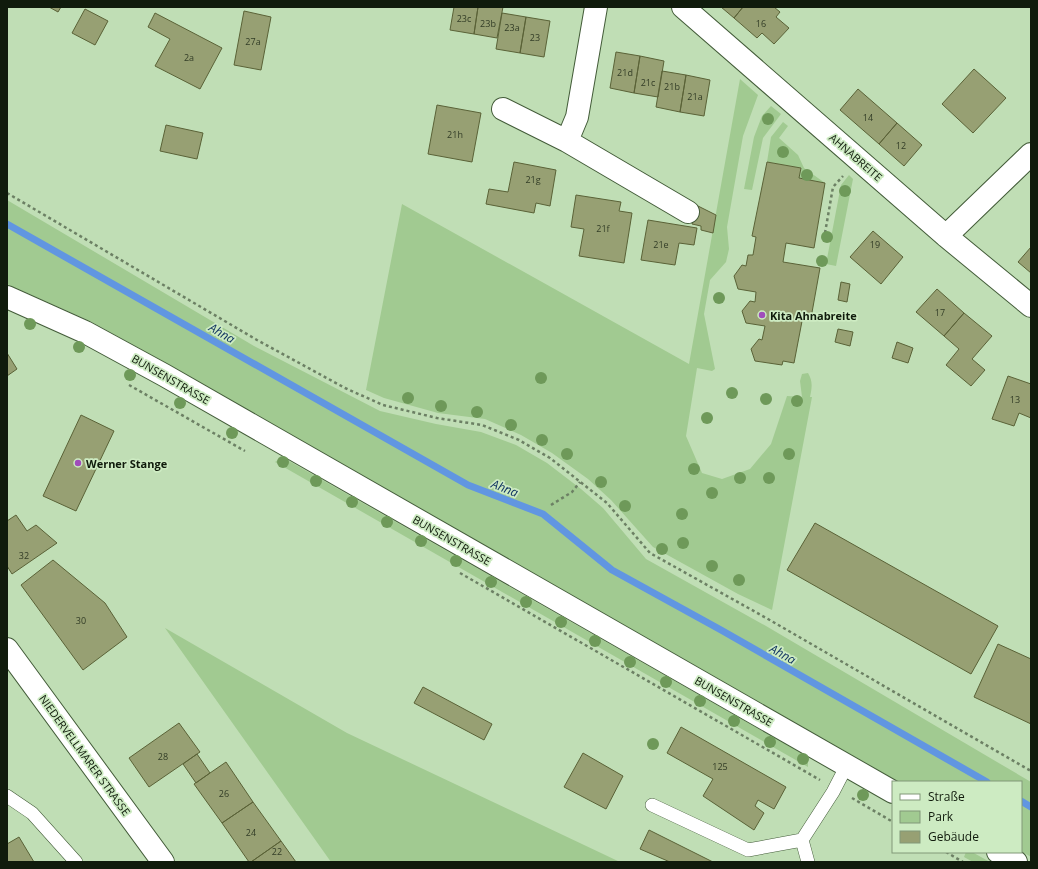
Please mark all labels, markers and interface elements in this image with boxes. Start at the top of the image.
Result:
house number: 23c [457,12,472,25]
house number: 23b [480,17,496,30]
house number: 16 [756,17,766,30]
house number: 23a [504,21,520,34]
house number: 23 [530,31,540,44]
house number: 27a [245,35,261,48]
house number: 2a [184,51,194,64]
house number: 21d [617,66,633,79]
house number: 21c [641,76,656,89]
house number: 21b [664,80,680,93]
house number: 21a [687,90,703,103]
house number: 14 [863,111,873,124]
house number: 21h [447,128,463,141]
street label: AHNABREITE [826,130,886,184]
house number: 12 [896,139,906,152]
house number: 21g [525,173,541,186]
house number: 21f [596,222,611,235]
house number: 21e [653,238,669,251]
house number: 19 [870,238,880,251]
house number: 17 [935,306,945,319]
place label: Kita Ahnabreite [770,308,857,323]
marker: Kita Ahnabreite [757,310,767,320]
water label: Ahna [205,318,238,347]
street label: BUNSENSTRASSE [129,351,213,407]
house number: 13 [1010,393,1020,406]
place label: Werner Stange [86,456,168,471]
marker: Werner Stange [73,458,83,468]
water label: Ahna [488,475,521,501]
street label: BUNSENSTRASSE [410,512,494,568]
house number: 32 [19,549,29,562]
house number: 30 [76,614,86,627]
water label: Ahna [766,639,799,668]
street label: BUNSENSTRASSE [692,673,776,729]
street label: NIEDERVELLMARER STRASSE [36,692,134,818]
house number: 28 [158,750,168,763]
house number: 125 [712,760,728,773]
legend [892,781,1022,853]
house number: 26 [219,787,229,800]
text: Straße [928,788,965,805]
text: Park [928,808,954,825]
house number: 24 [246,826,256,839]
text: Gebäude [928,828,979,845]
house number: 22 [272,845,282,858]

